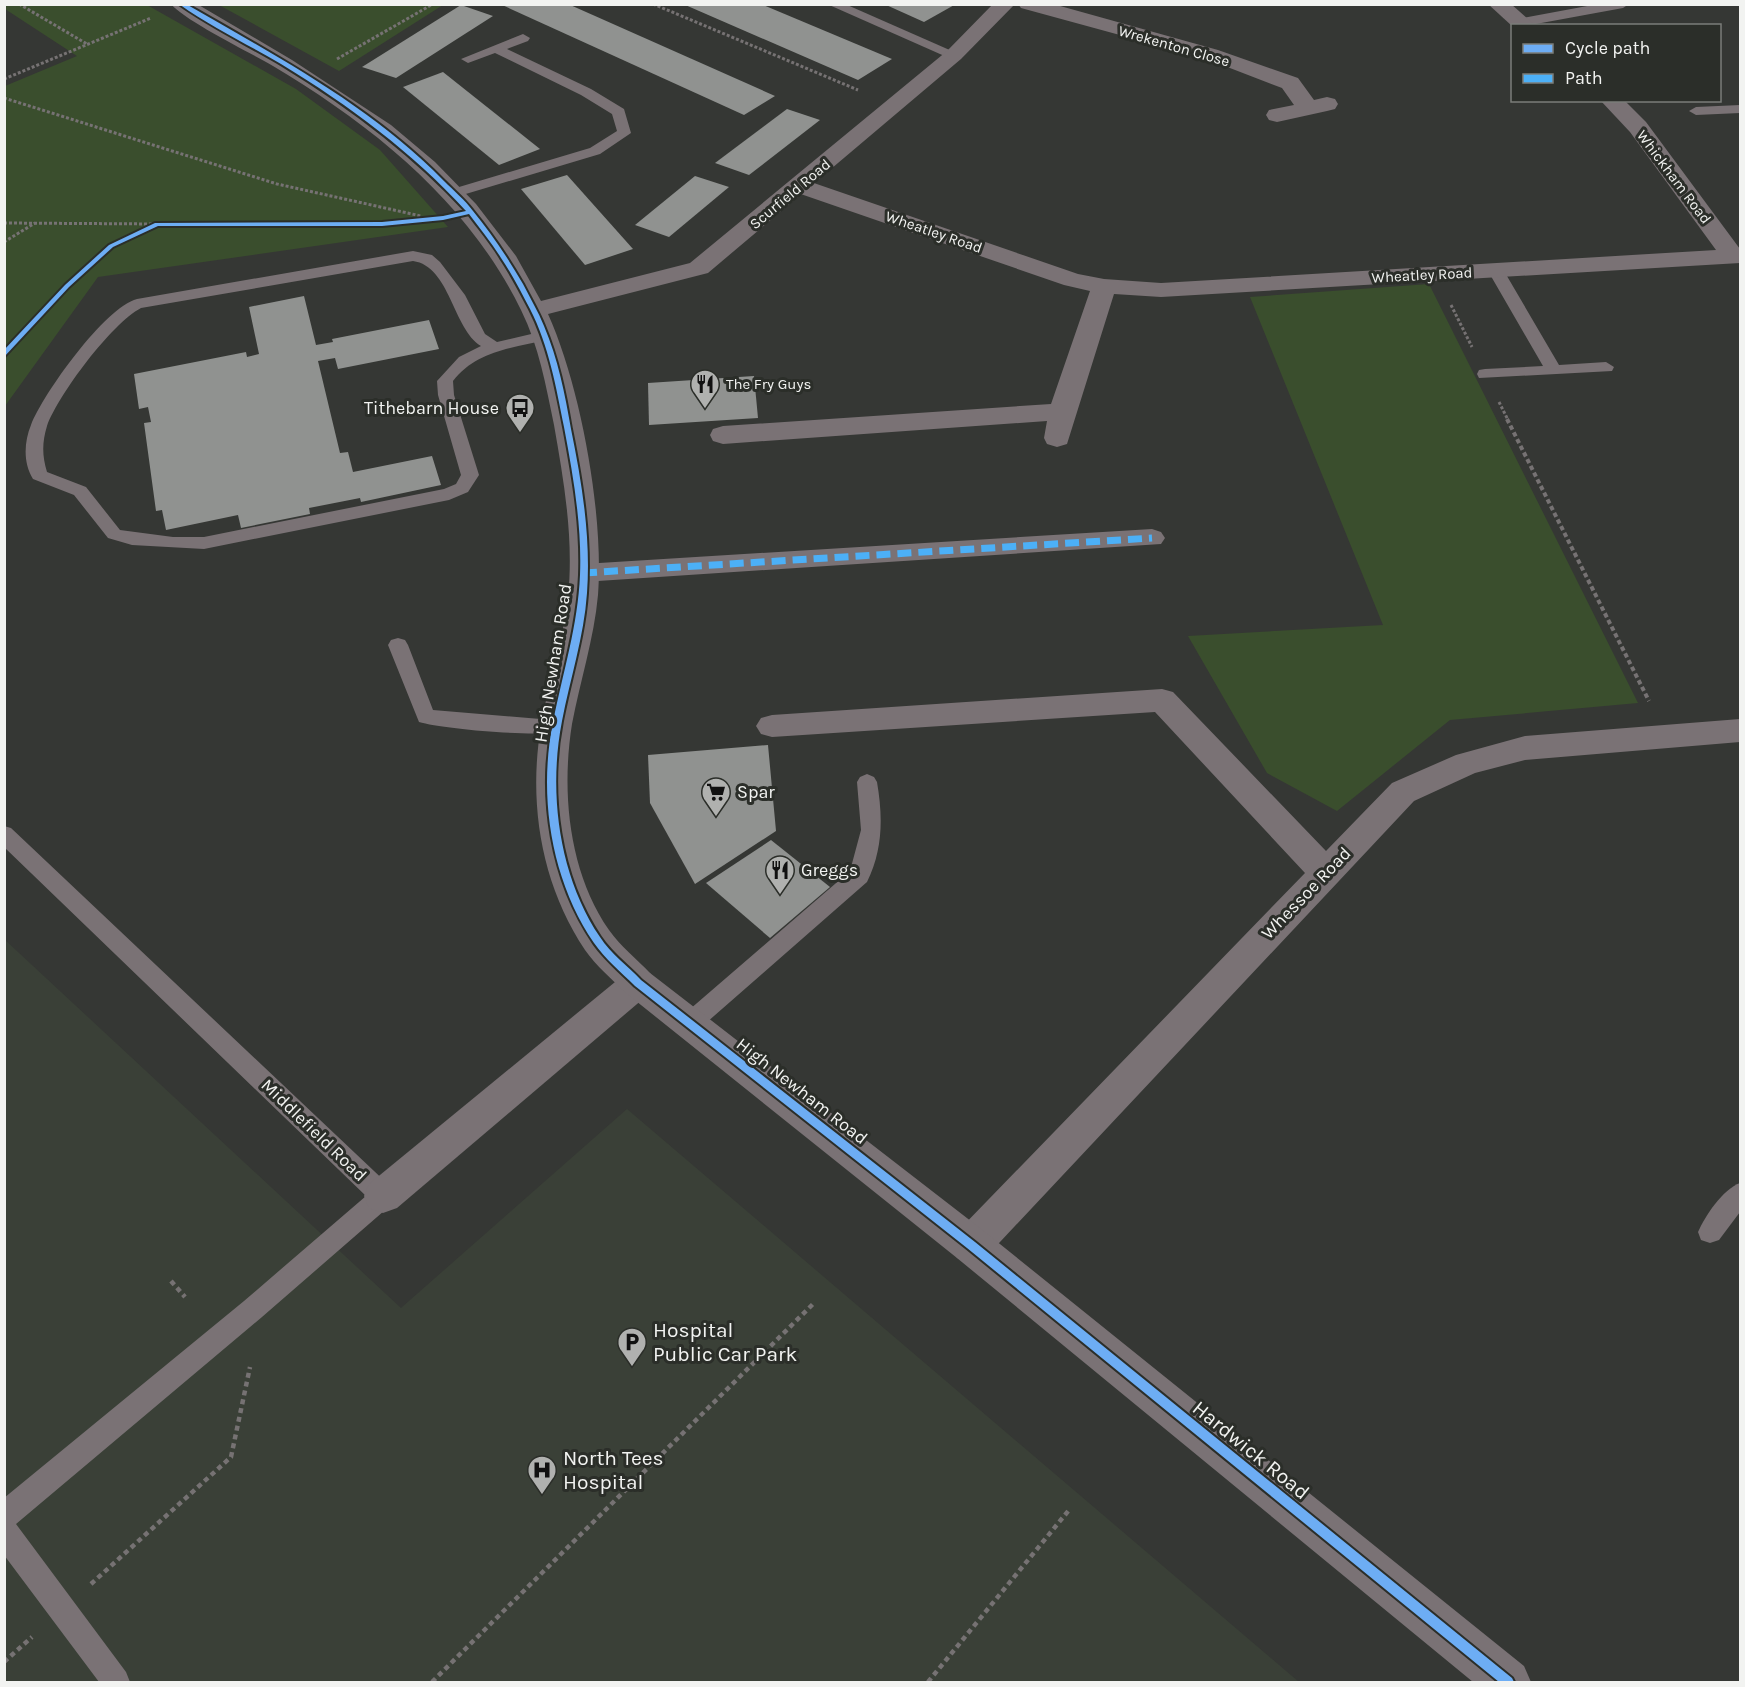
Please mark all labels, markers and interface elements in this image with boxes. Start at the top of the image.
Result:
street label: Wrekenton Close [1116,22,1232,70]
legend [1511,24,1721,102]
text: Cycle path [1565,37,1650,59]
text: Path [1565,67,1603,89]
street label: Whickham Road [1633,127,1715,227]
street label: Scurfield Road [746,155,834,233]
street label: Wheatley Road [883,207,985,257]
street label: Wheatley Road [1371,263,1473,287]
restaurant icon: The Fry Guys [689,368,721,410]
place label: The Fry Guys [726,375,811,393]
bus stop icon: Tithebarn House [504,392,536,434]
place label: Tithebarn House [364,397,499,419]
street label: High Newham Road [530,582,576,744]
supermarket icon: Spar [700,776,732,818]
place label: Spar [737,781,775,803]
street label: Whessoe Road [1256,842,1356,944]
restaurant icon: Greggs [764,854,796,896]
place label: Greggs [801,859,858,881]
street label: High Newham Road [732,1033,872,1149]
street label: Middlefield Road [257,1074,371,1186]
place label: Hospital Public Car Park [653,1318,798,1366]
parking icon: Hospital Public Car Park [616,1326,648,1368]
street label: Hardwick Road [1188,1396,1314,1504]
place label: North Tees Hospital [563,1446,664,1494]
hospital icon: North Tees Hospital [526,1454,558,1496]

